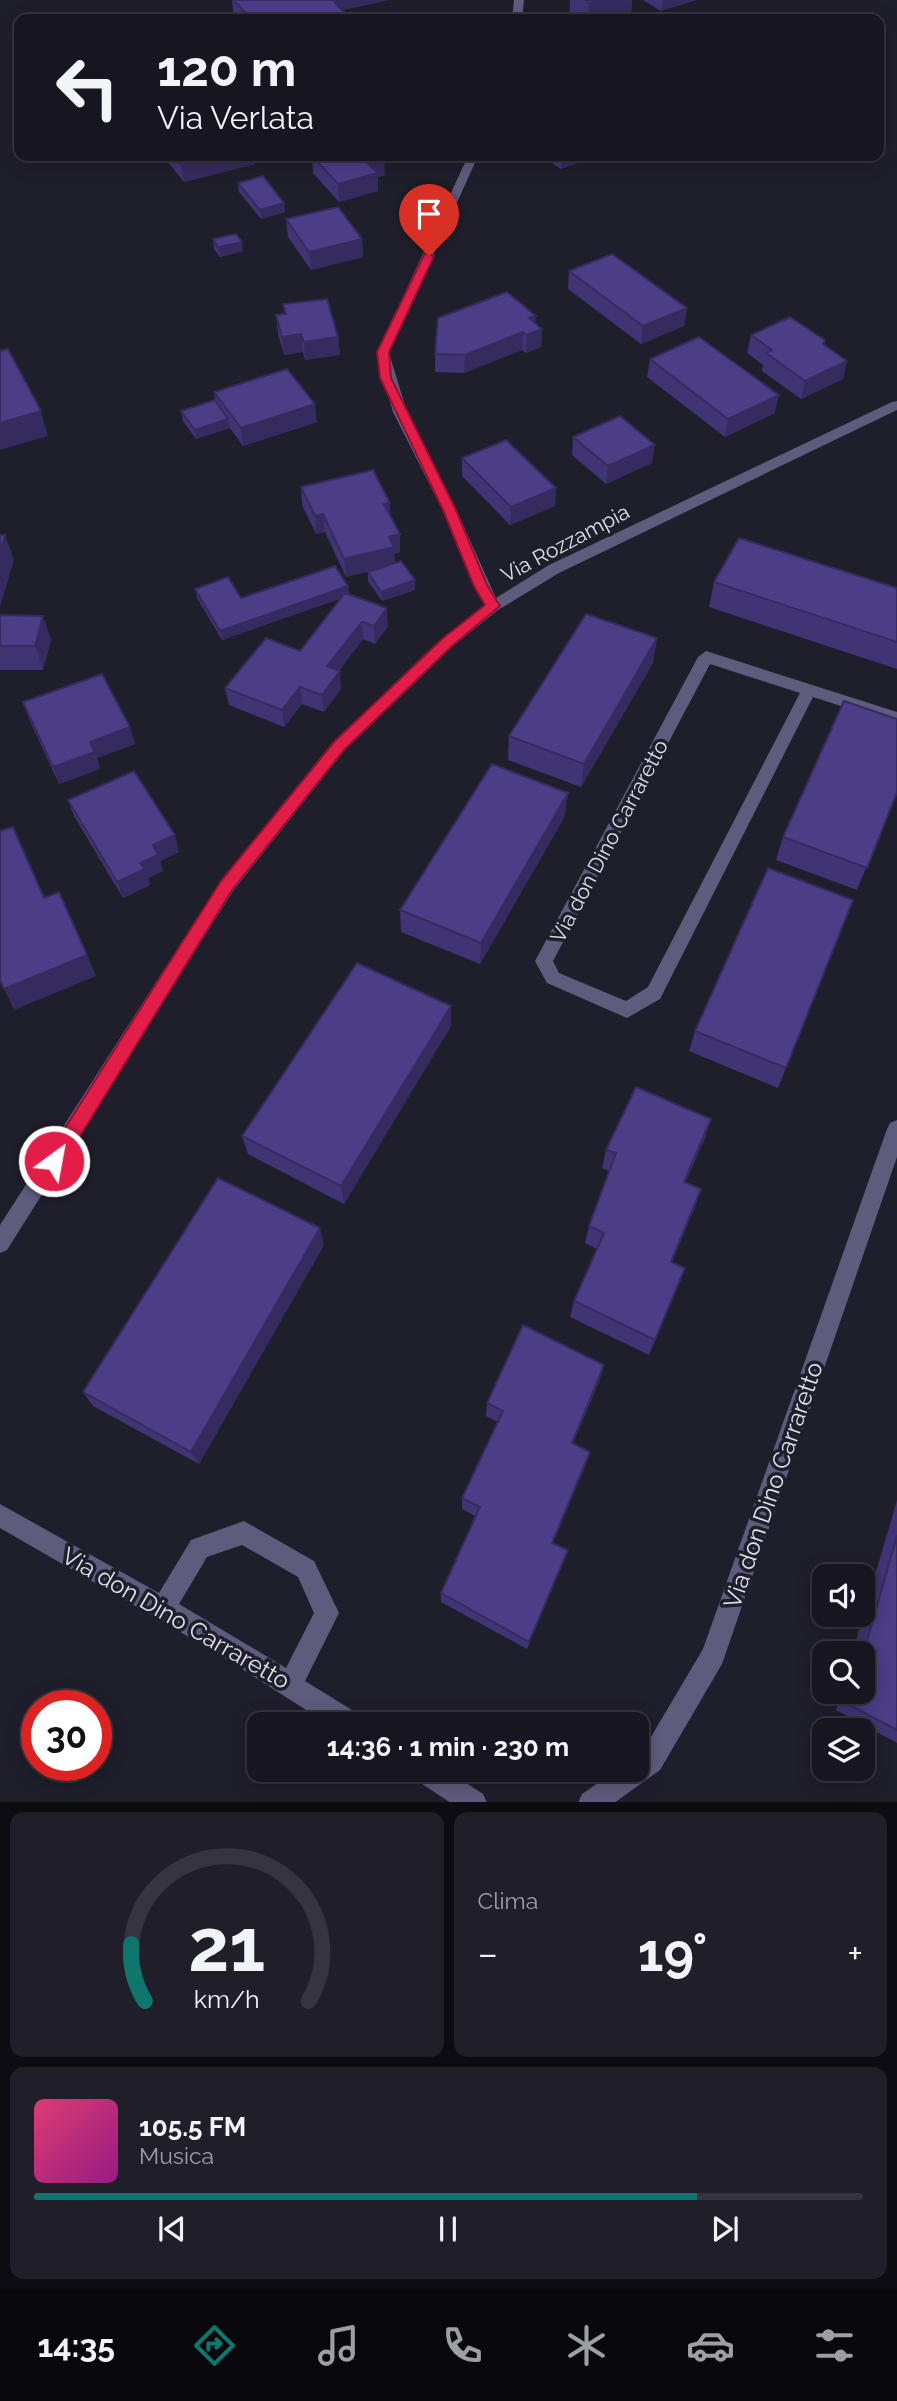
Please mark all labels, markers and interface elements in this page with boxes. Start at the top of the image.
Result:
text: 120 m [157,40,296,97]
icon: left [42,42,133,133]
text: Via Verlata [157,99,314,136]
pin [399,184,459,256]
icon: arrive [410,195,448,233]
street label: Via Rozzampia [497,499,633,587]
street label: Via don Dino Carraretto [545,735,673,947]
position arrow [17,1124,91,1198]
street label: Via don Dino Carraretto [717,1358,829,1612]
street label: Via don Dino Carraretto [57,1541,295,1695]
map controls [812,1564,875,1781]
button: sound [812,1564,875,1627]
button: search [812,1641,875,1704]
speed limit sign: 30 [21,1690,112,1781]
button: layers [812,1718,875,1781]
text: 14:36 · 1 min · 230 m [327,1732,569,1762]
text: Clima [478,1887,538,1914]
text: 21 [188,1903,265,1988]
text: 19° [638,1922,707,1983]
text: − [478,1931,498,1976]
text: + [847,1931,863,1976]
text: km/h [194,1983,260,2013]
text: 105.5 FM [139,2112,246,2142]
text: Musica [139,2142,214,2169]
icon: previous [153,2210,191,2248]
icon: pause [429,2210,467,2248]
icon: next [706,2210,744,2248]
icon: directions [190,2321,239,2370]
icon: music [314,2321,363,2370]
icon: phone [438,2321,487,2370]
icon: climate [562,2321,611,2370]
icon: car [686,2321,735,2370]
icon: filters [810,2321,859,2370]
text: 14:35 [38,2327,115,2364]

